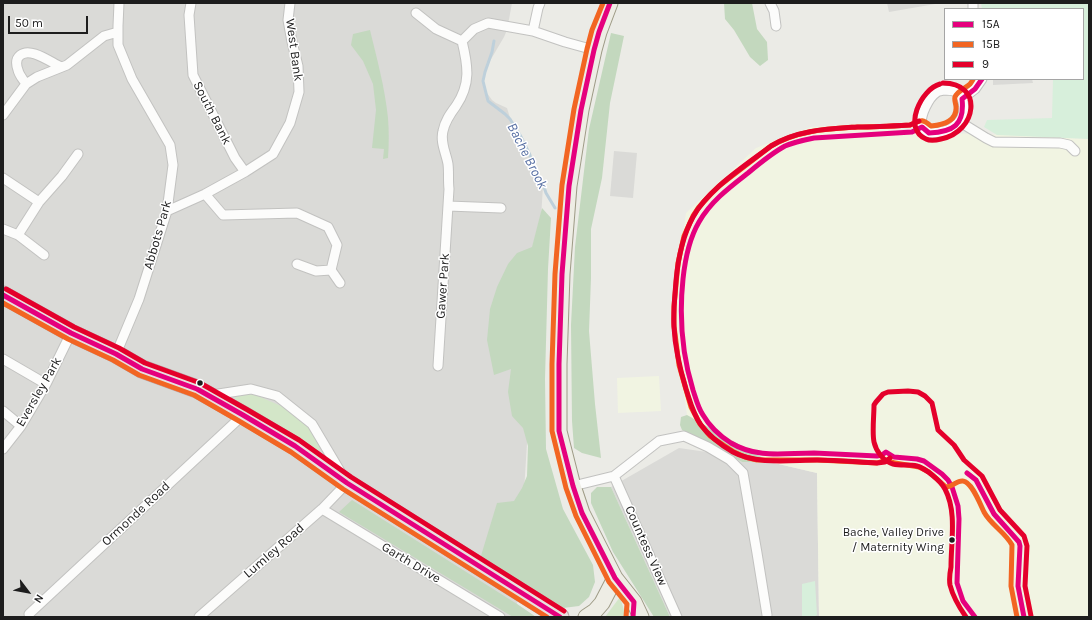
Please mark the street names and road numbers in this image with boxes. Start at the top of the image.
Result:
street label: West Bank [282,18,306,82]
street label: South Bank [189,79,235,147]
street label: Abbots Park [141,199,175,271]
street label: Gawer Park [433,253,453,319]
street label: Eversley Park [13,354,65,430]
street label: Ormonde Road [99,478,173,550]
street label: Countess View [621,503,671,589]
street label: Lumley Road [240,520,308,582]
street label: Garth Drive [379,539,443,587]

